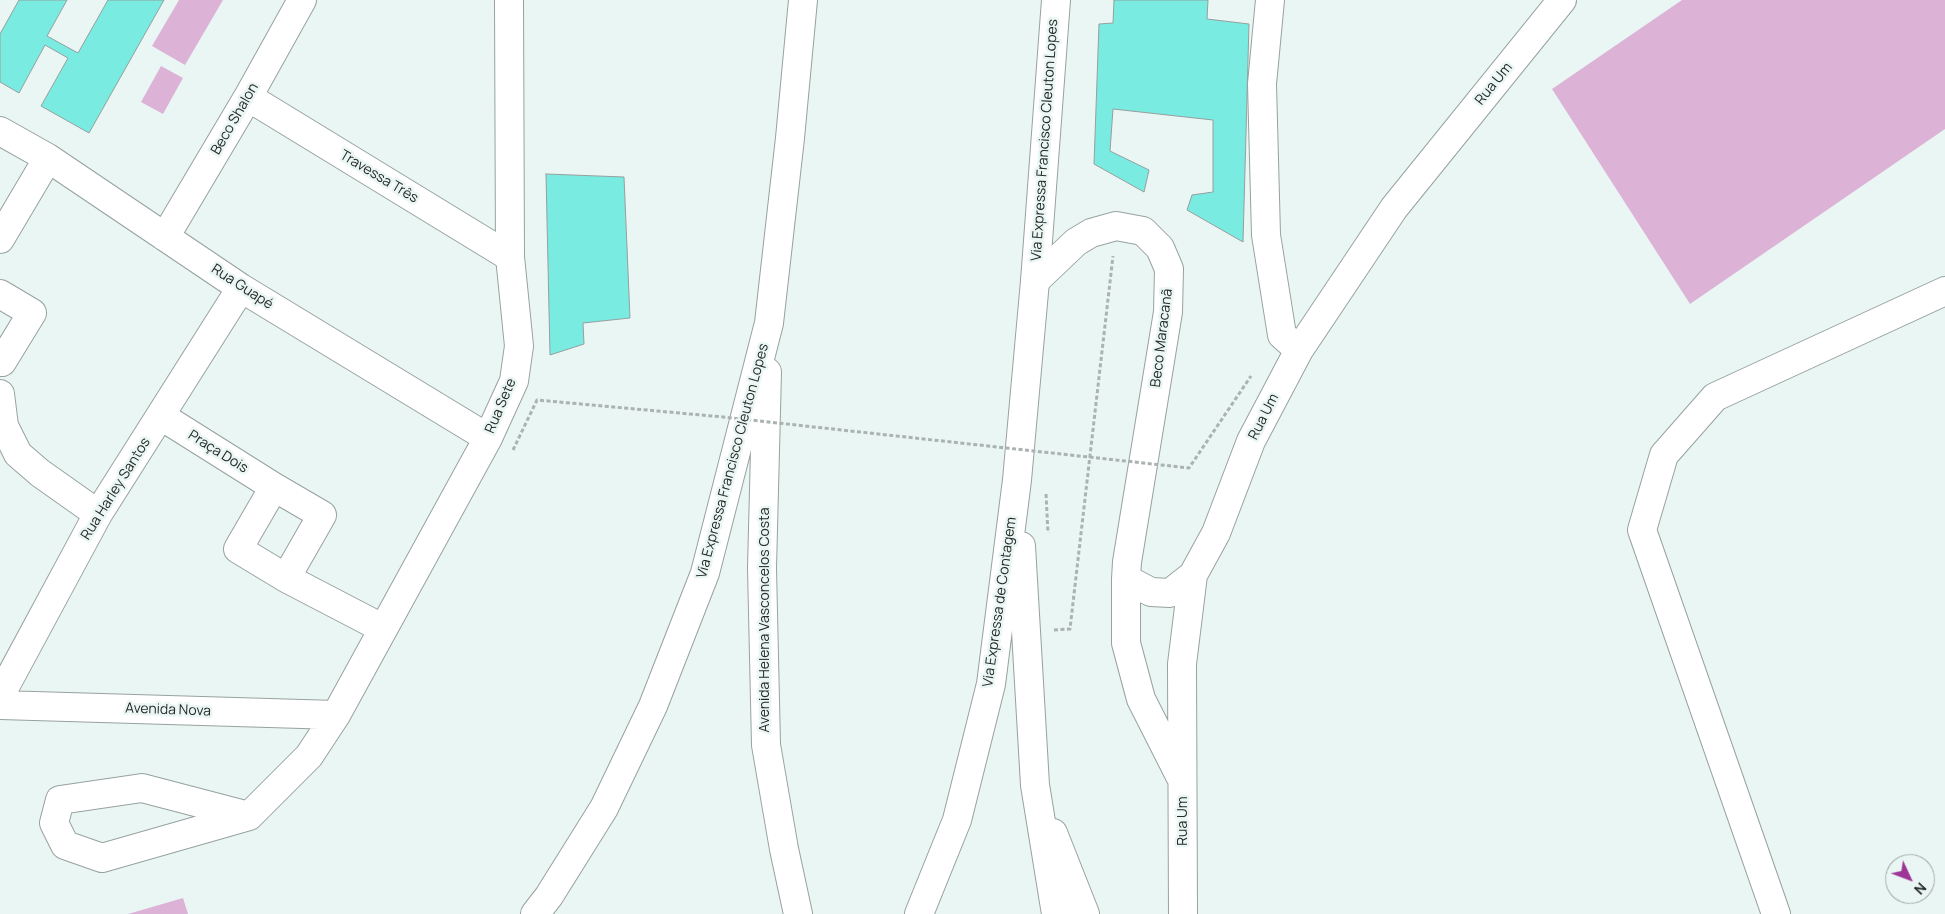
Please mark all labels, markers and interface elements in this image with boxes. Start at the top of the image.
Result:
street label: Via Expressa Francisco Cleuton Lopes [1028,18,1062,262]
street label: Rua Um [1472,60,1516,108]
street label: Beco Shalon [208,80,262,158]
street label: Travessa Três [337,147,421,207]
street label: Rua Guapé [208,261,276,313]
street label: Beco Maracanã [1148,288,1176,388]
street label: Via Expressa Francisco Cleuton Lopes [694,342,772,580]
street label: Rua Sete [482,376,520,436]
street label: Rua Um [1245,391,1283,443]
street label: Praça Dois [185,427,251,477]
street label: Rua Harley Santos [78,435,154,543]
street label: Avenida Helena Vasconcelos Costa [757,508,773,732]
street label: Via Expressa de Contagem [980,516,1020,688]
street label: Avenida Nova [125,700,211,720]
street label: Rua Um [1175,796,1191,846]
north arrow [1885,854,1935,904]
text: N [1910,879,1931,899]

